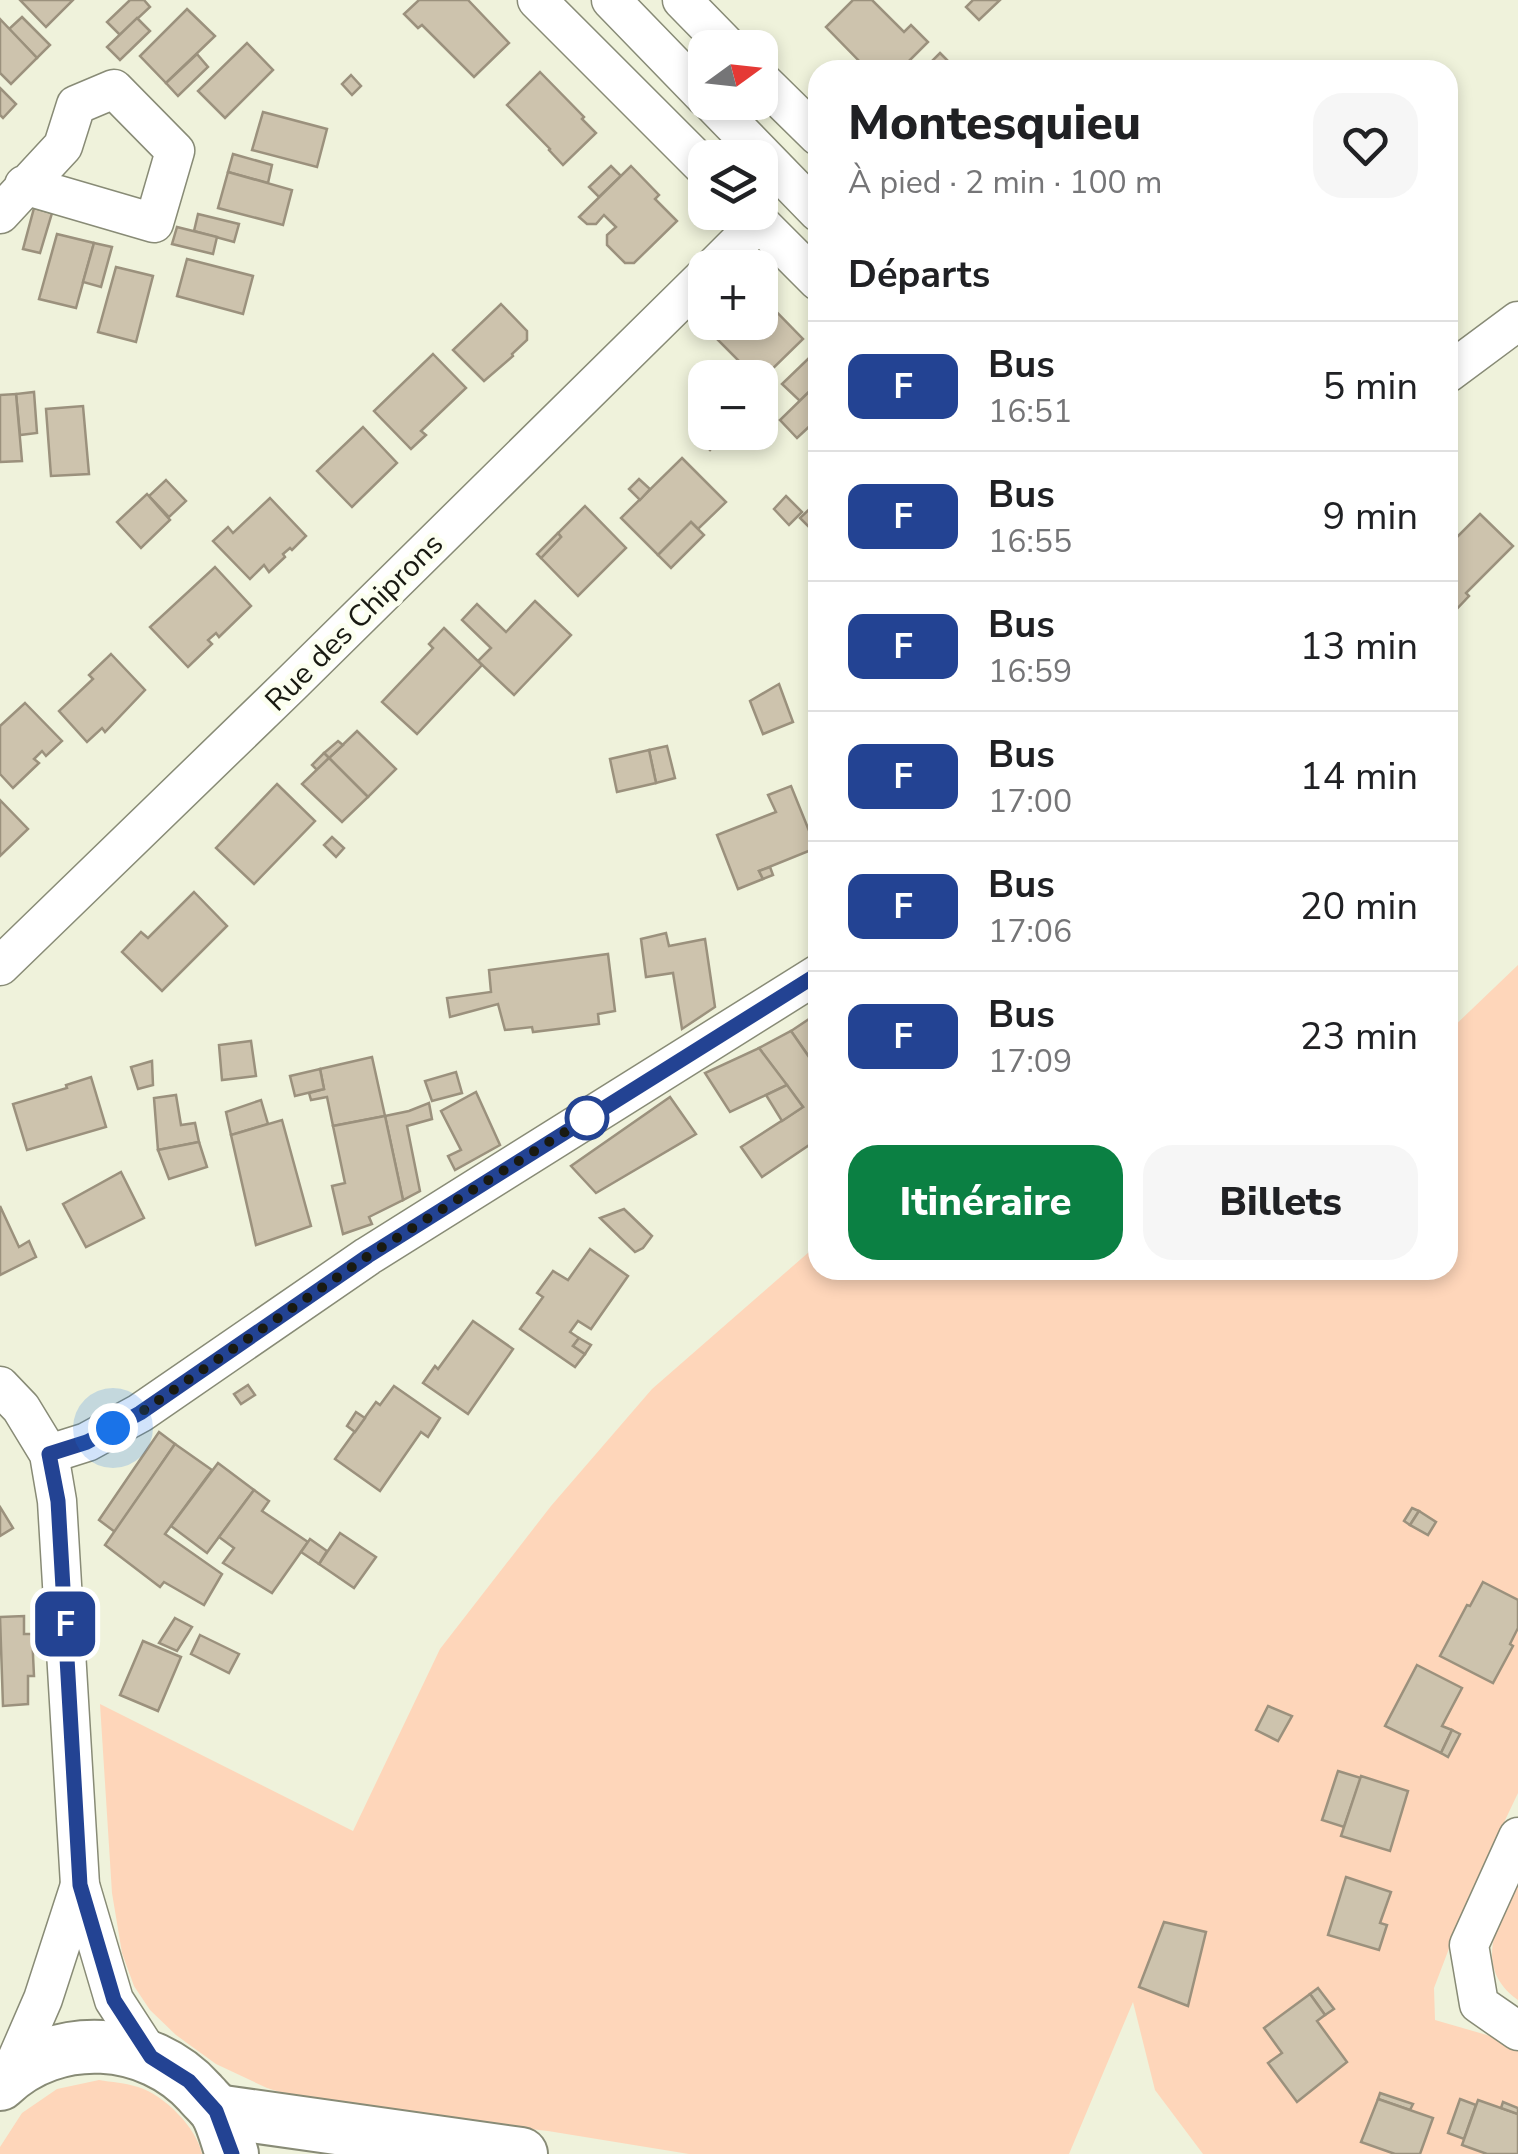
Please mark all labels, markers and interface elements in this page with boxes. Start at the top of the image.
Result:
north arrow [688,30,778,120]
map controls [688,30,778,450]
text: Montesquieu [848,90,1141,156]
button: heart [1313,93,1418,198]
button: layers [688,140,778,230]
text: À pied · 2 min · 100 m [848,161,1162,204]
text: Départs [848,249,990,300]
button: + [688,250,778,340]
text: Bus [988,339,1055,390]
button: − [688,360,778,450]
text: 5 min [1323,361,1418,412]
text: F [893,363,913,410]
text: 16:51 [988,390,1072,433]
text: Bus [988,469,1055,520]
text: 9 min [1323,491,1418,542]
text: F [893,493,913,540]
text: 16:55 [988,520,1072,563]
street label: Rue des Chiprons [256,524,452,720]
text: Bus [988,599,1055,650]
text: 13 min [1300,621,1418,672]
text: F [893,623,913,670]
text: 16:59 [988,650,1072,693]
text: Bus [988,729,1055,780]
text: 14 min [1300,751,1418,802]
text: F [893,753,913,800]
text: 17:00 [988,780,1072,823]
text: Bus [988,859,1055,910]
text: 20 min [1300,881,1418,932]
text: F [893,883,913,930]
text: 17:06 [988,910,1072,953]
text: Bus [988,989,1055,1040]
text: 23 min [1300,1011,1418,1062]
text: F [893,1013,913,1060]
text: 17:09 [988,1040,1072,1083]
unlabelled marker [566,1097,608,1139]
button: Itinéraire [848,1145,1123,1260]
button: Billets [1143,1145,1418,1260]
your location [88,1403,138,1453]
line badge: F [32,1592,98,1656]
text: F [55,1601,75,1648]

